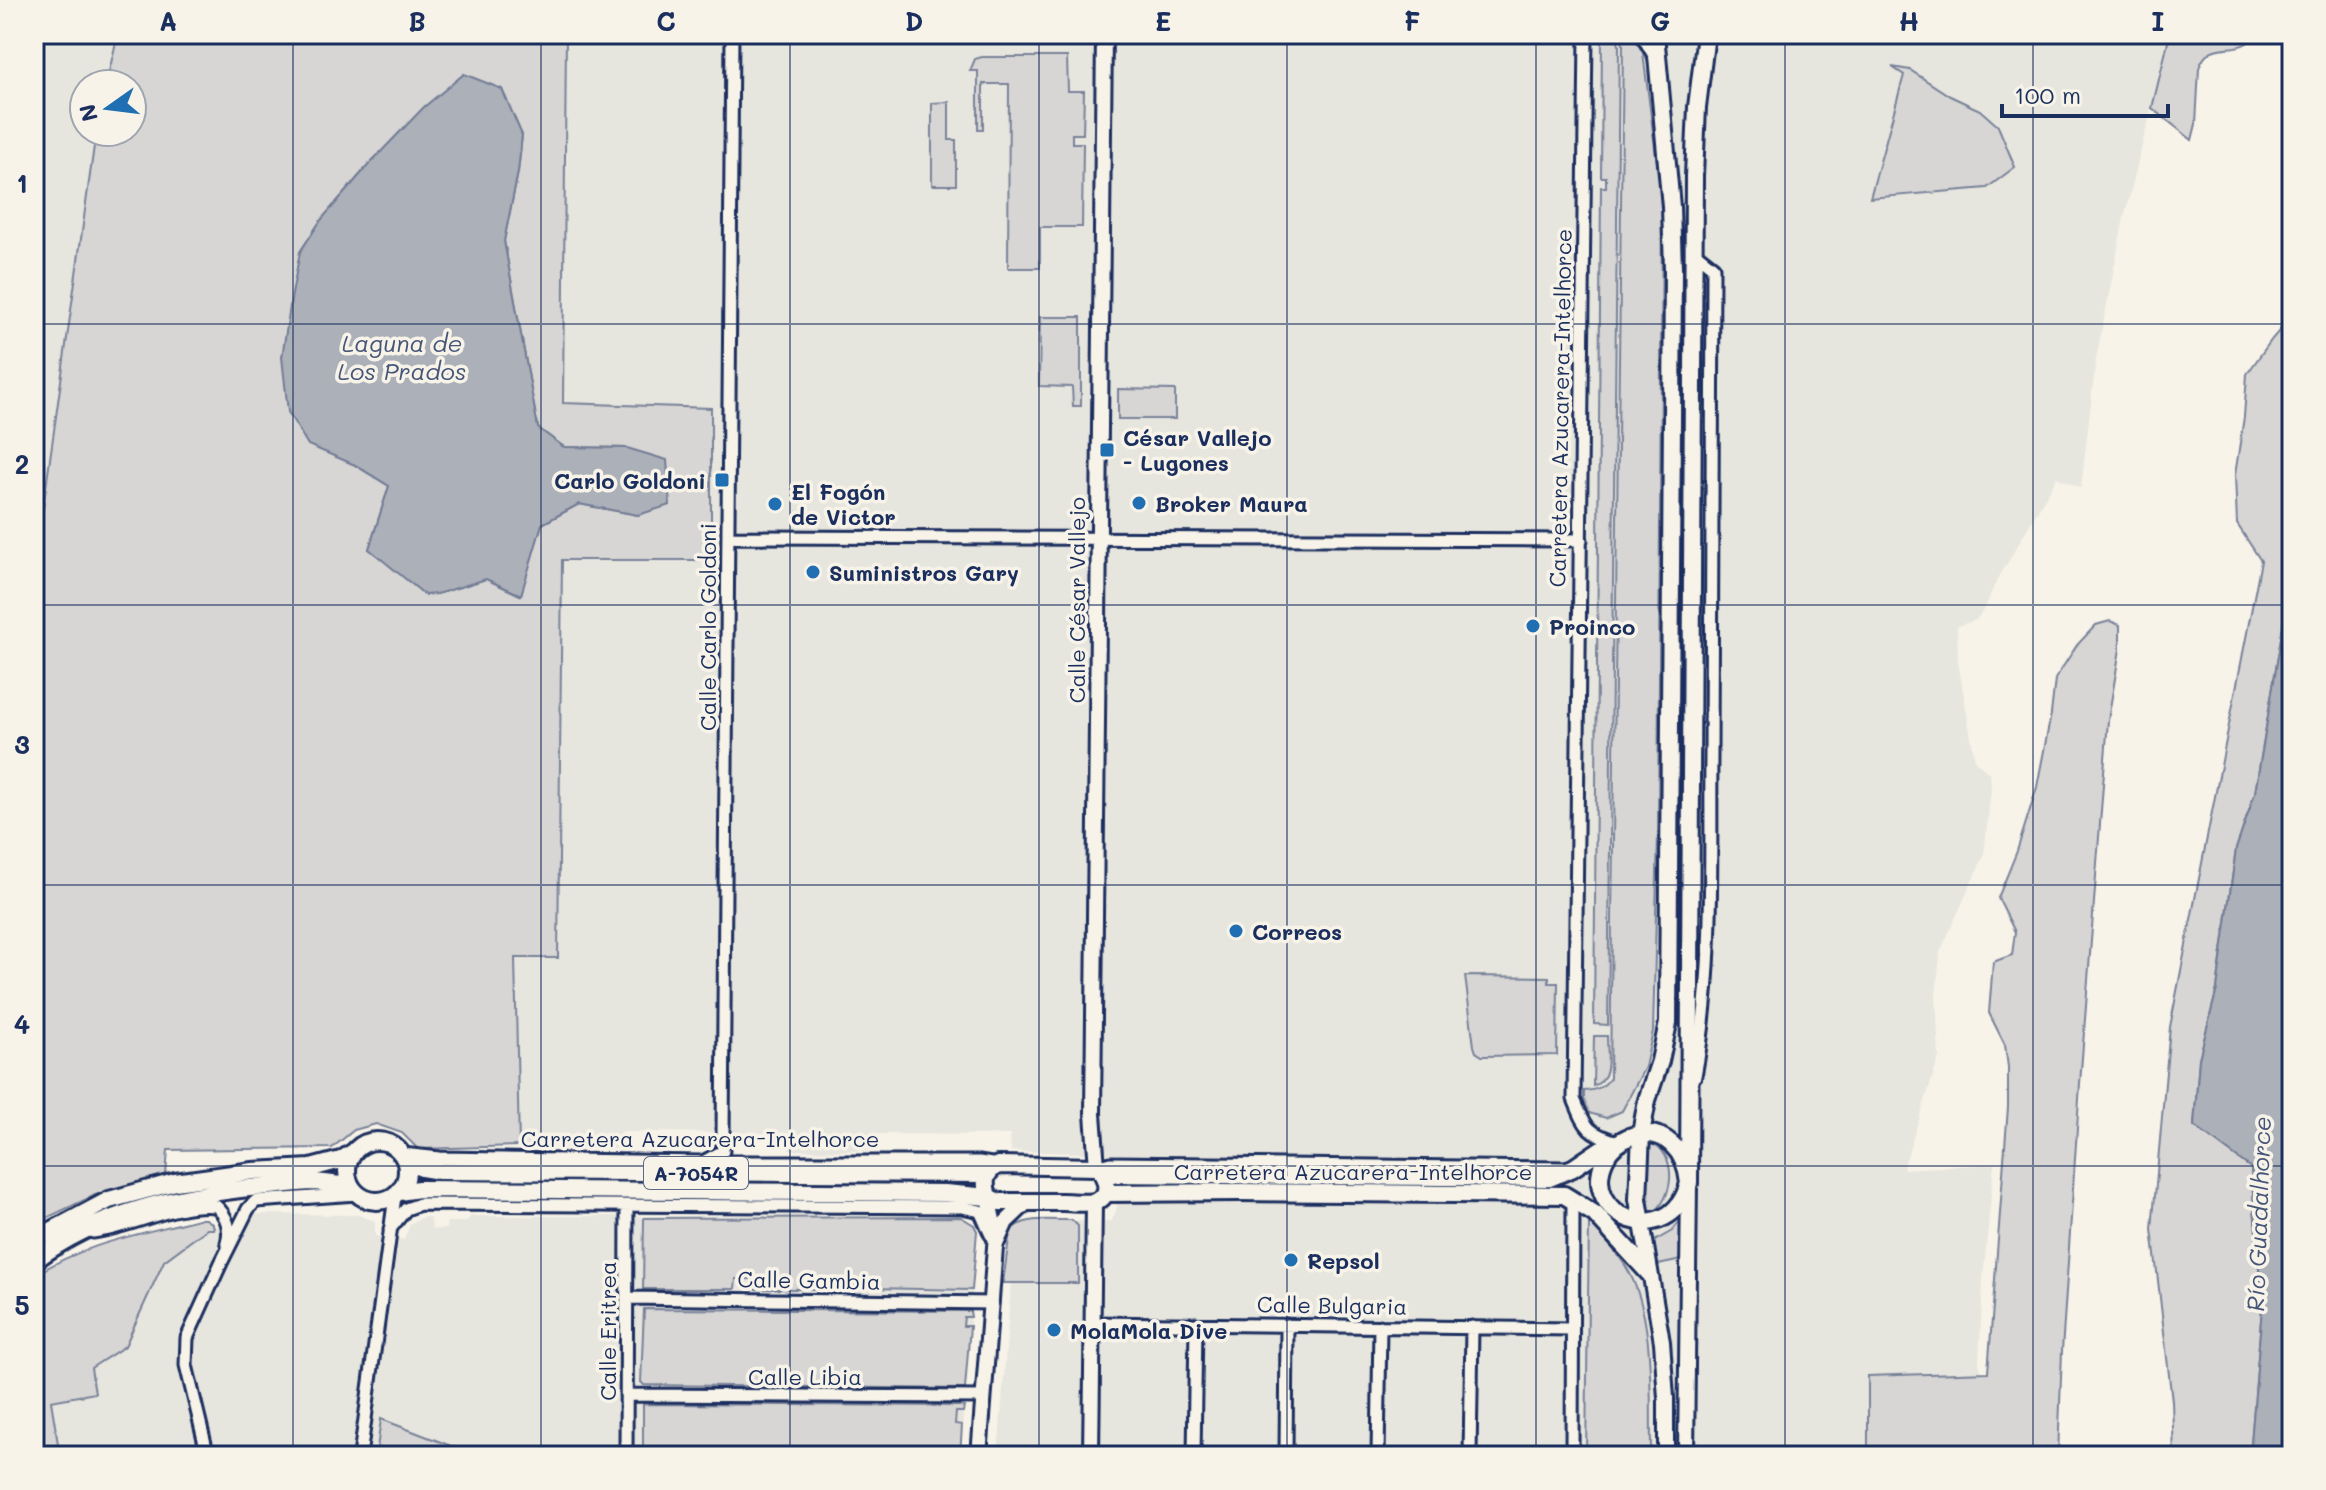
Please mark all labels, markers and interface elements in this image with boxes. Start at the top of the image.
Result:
text: A [159,4,177,38]
text: B [408,4,426,38]
text: C [656,4,676,38]
text: D [905,4,923,38]
text: E [1155,4,1171,38]
text: F [1404,4,1420,38]
text: G [1650,4,1670,38]
text: H [1899,4,1919,38]
text: I [2151,4,2165,38]
north arrow [68,68,148,148]
scale bar [2002,68,2168,118]
text: 100 m [2014,79,2081,110]
text: N [72,101,104,125]
text: 1 [16,166,28,200]
street label: Carretera Azucarera-Intelhorce [1542,228,1578,588]
water label: Laguna de Los Prados [338,327,466,386]
place label: César Vallejo - Lugones [1123,423,1272,477]
marker: César Vallejo - Lugones [1098,441,1116,459]
text: 2 [15,447,29,481]
place label: Carlo Goldoni [554,466,706,495]
marker: Carlo Goldoni [713,471,731,489]
place label: El Fogón de Victor [791,477,896,531]
place label: Broker Maura [1155,489,1308,518]
marker: Broker Maura [1130,494,1148,512]
marker: El Fogón de Victor [766,495,784,513]
street label: Calle César Vallejo [1062,497,1091,703]
street label: Calle Carlo Goldoni [693,523,722,731]
place label: Suministros Gary [829,558,1019,587]
marker: Suministros Gary [804,563,822,581]
place label: Proinco [1549,612,1635,641]
marker: Proinco [1524,617,1542,635]
text: 3 [14,727,30,761]
place label: Correos [1252,917,1342,946]
marker: Correos [1227,922,1245,940]
text: 4 [14,1007,30,1041]
water label: Río Guadalhorce [2239,1116,2277,1312]
street label: Carretera Azucarera-Intelhorce [521,1124,879,1153]
road number: A-7054R [644,1157,748,1189]
street label: Carretera Azucarera-Intelhorce [1174,1157,1532,1186]
place label: Repsol [1307,1246,1380,1275]
marker: Repsol [1282,1251,1300,1269]
street label: Calle Eritrea [593,1261,622,1401]
street label: Calle Gambia [737,1264,881,1296]
text: 5 [14,1288,30,1322]
street label: Calle Bulgaria [1257,1289,1407,1321]
place label: MolaMola Dive [1070,1316,1227,1345]
marker: MolaMola Dive [1045,1321,1063,1339]
street label: Calle Libia [748,1362,862,1391]

